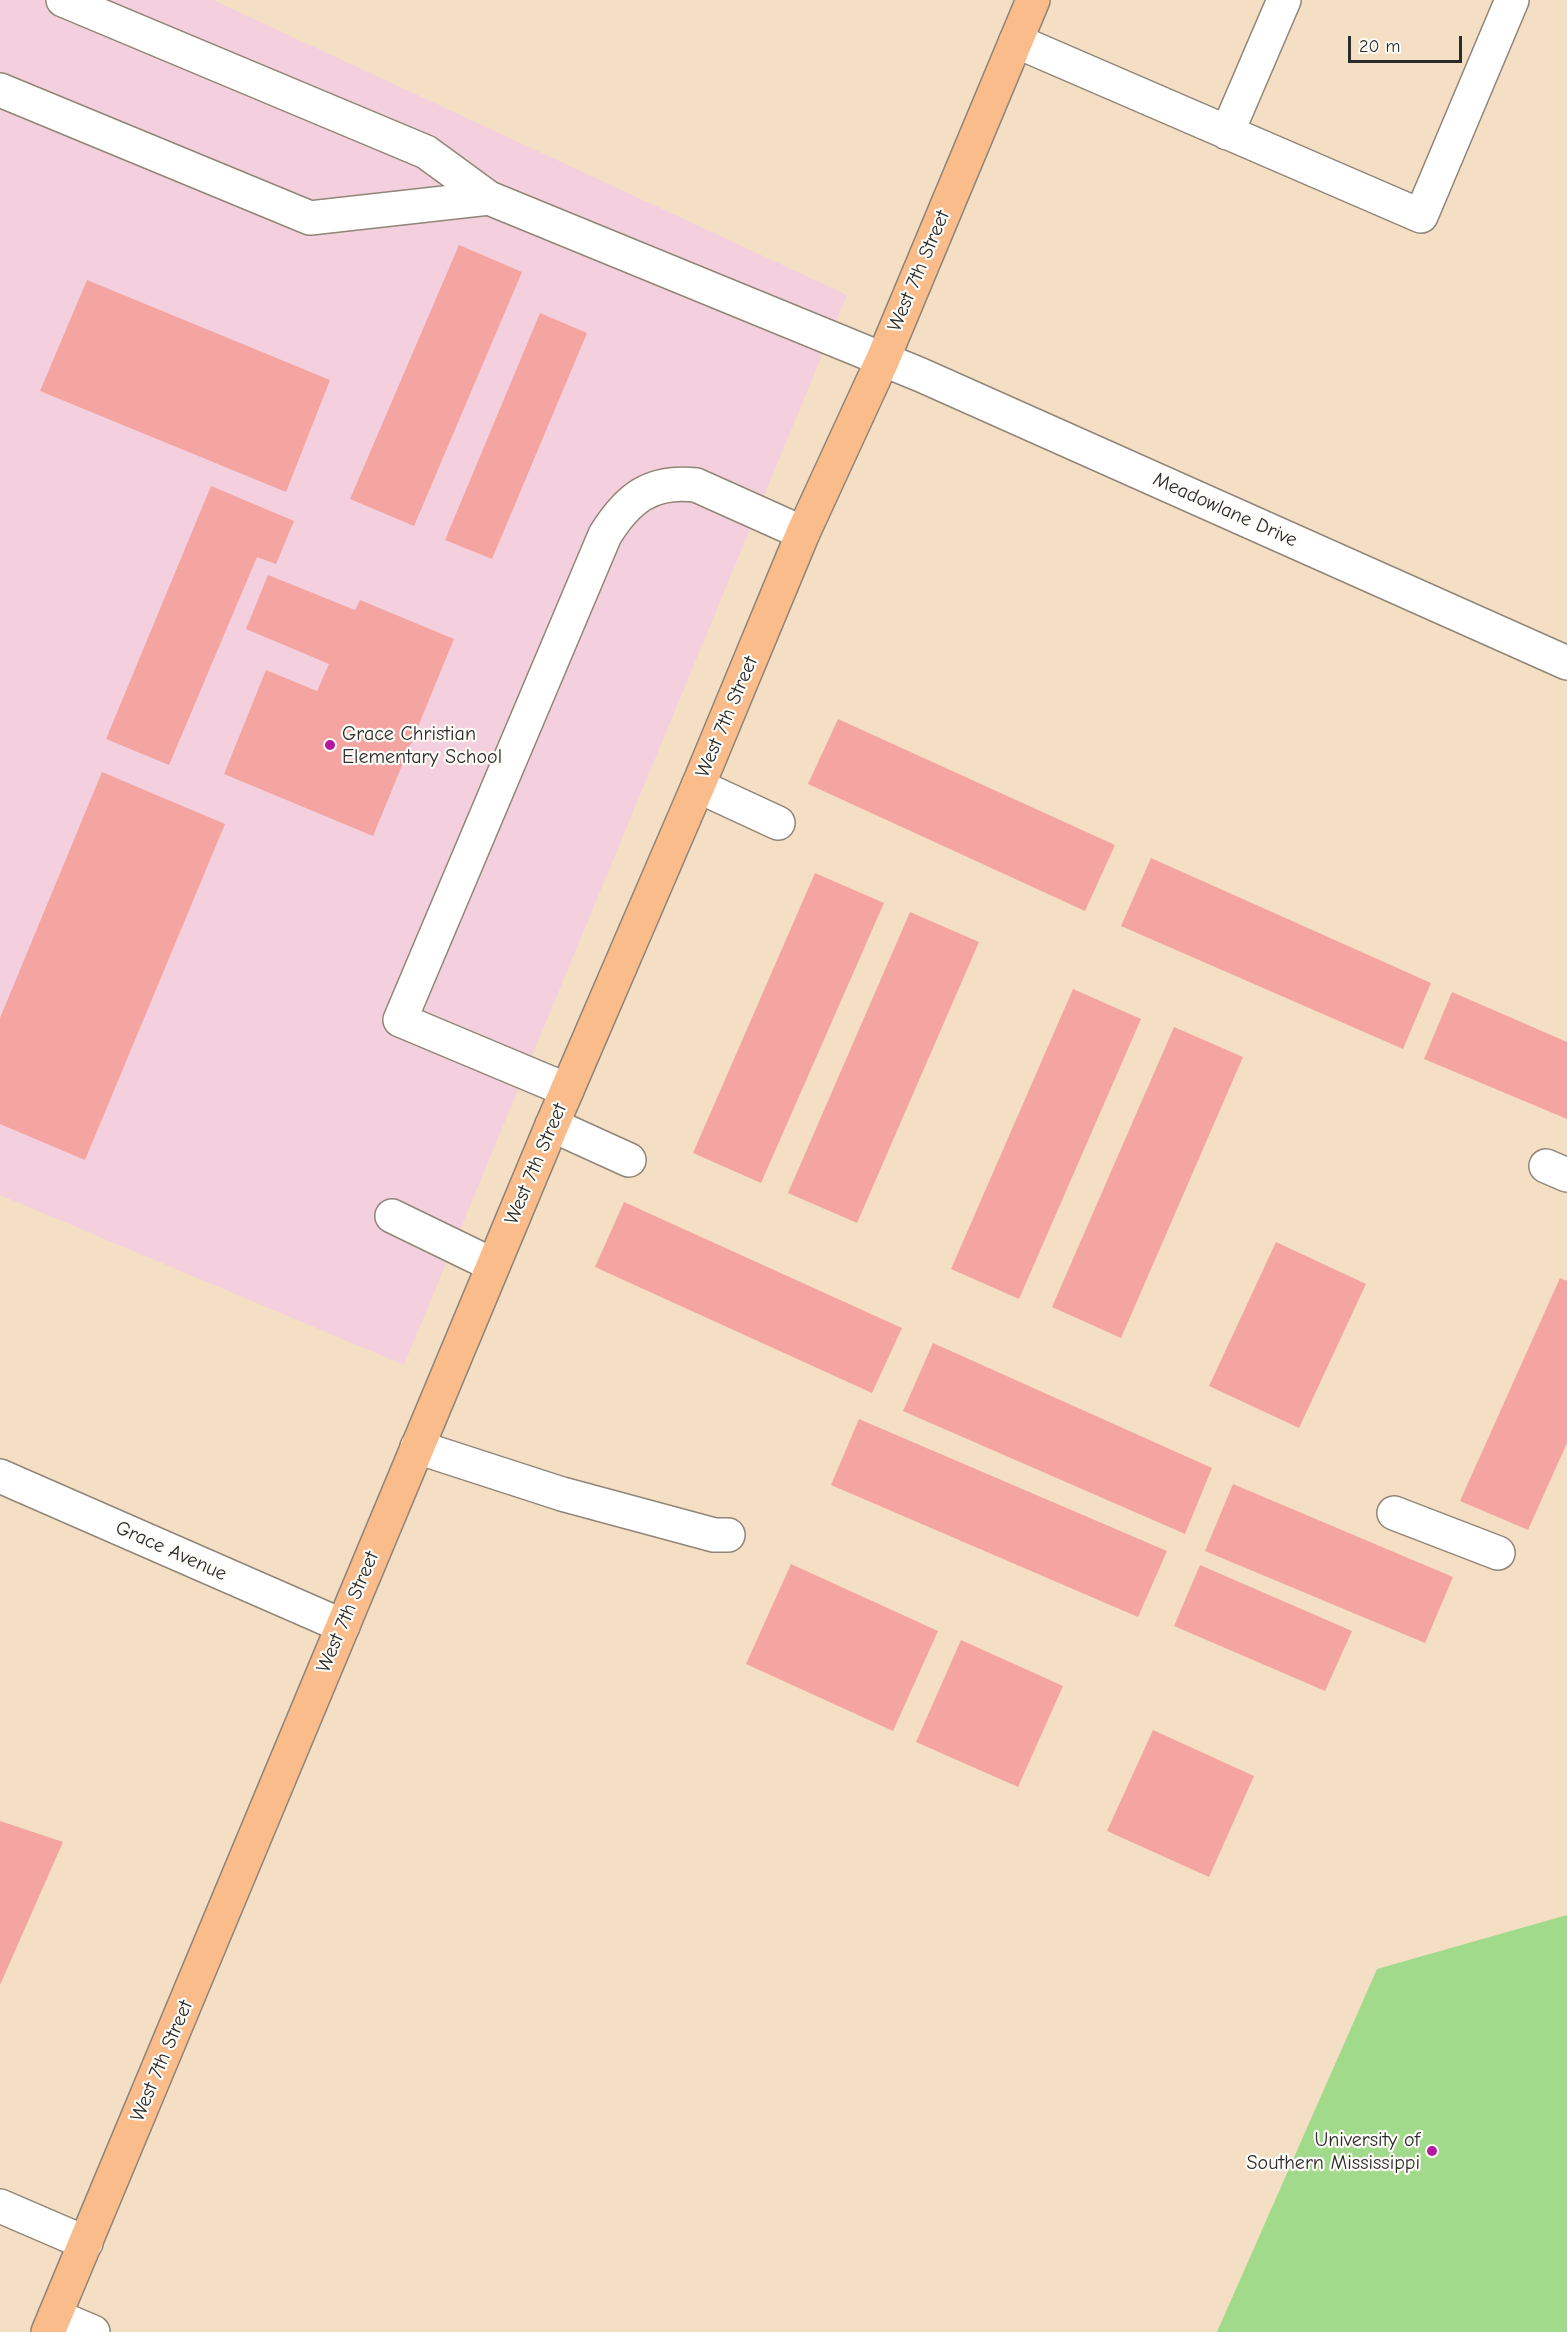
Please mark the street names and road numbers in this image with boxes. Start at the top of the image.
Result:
street label: West 7th Street [883,207,955,335]
street label: Meadowlane Drive [1149,467,1301,553]
street label: West 7th Street [691,653,763,781]
street label: West 7th Street [500,1100,572,1228]
street label: Grace Avenue [112,1516,230,1586]
street label: West 7th Street [312,1548,384,1676]
street label: West 7th Street [126,1997,198,2125]

